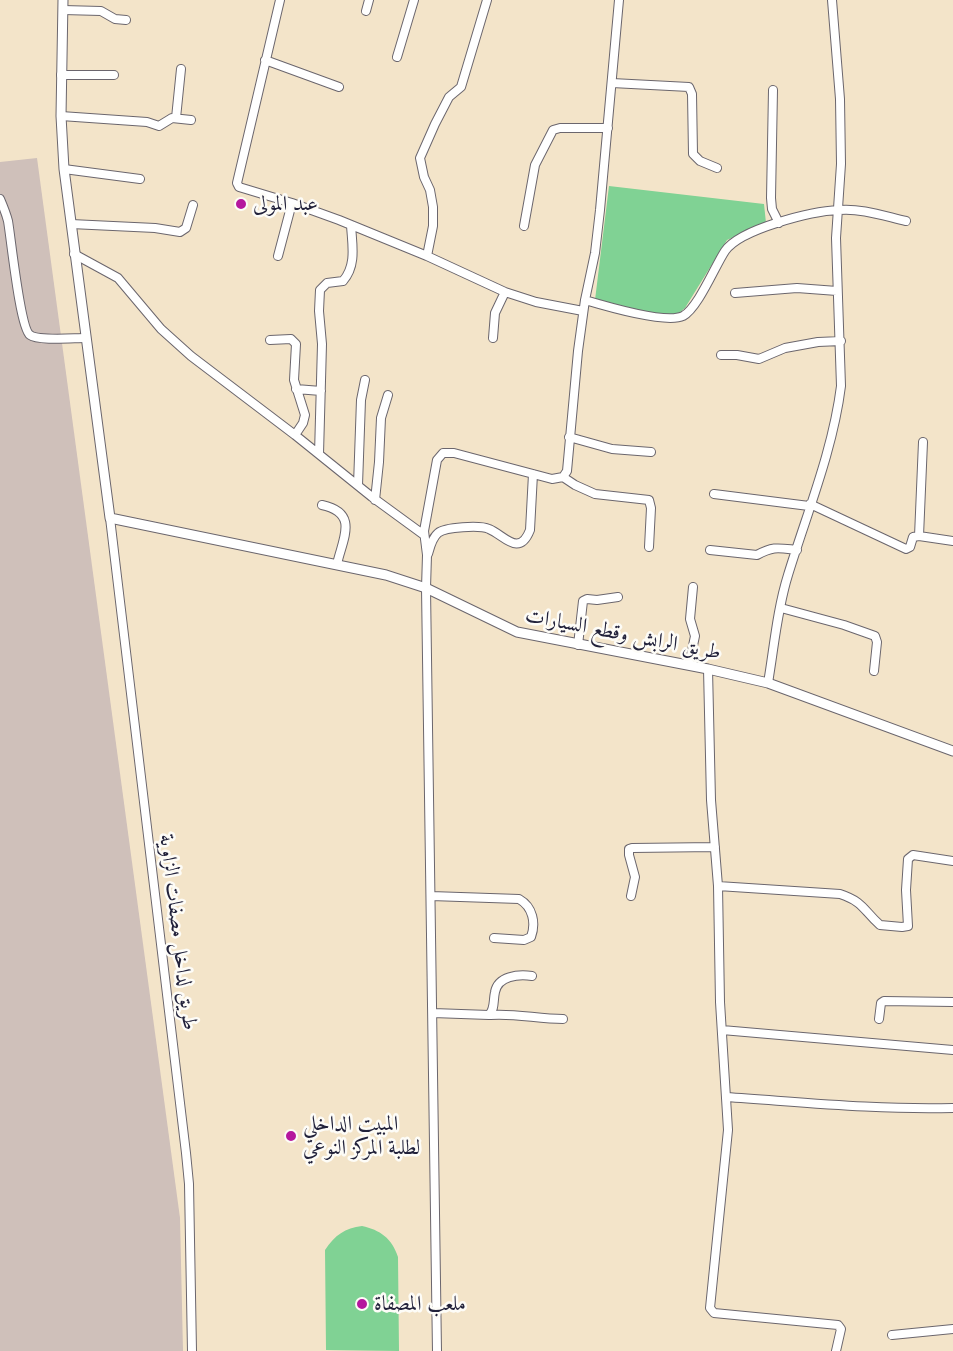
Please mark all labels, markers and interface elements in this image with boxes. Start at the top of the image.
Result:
place label: عبد المولى [253,191,318,217]
marker: عبد المولى [234,197,248,211]
street label: طريق الرابش وقطع السيارات [523,603,723,665]
street label: طريق لداخل مصفات الزاوية [153,832,203,1032]
place label: المبيت الداخلي لطلبة المركز النوعي [303,1111,421,1161]
marker: المبيت الداخلي لطلبة المركز النوعي [284,1129,298,1143]
place label: ملعب المصفاة [374,1291,466,1317]
marker: ملعب المصفاة [355,1297,369,1311]

